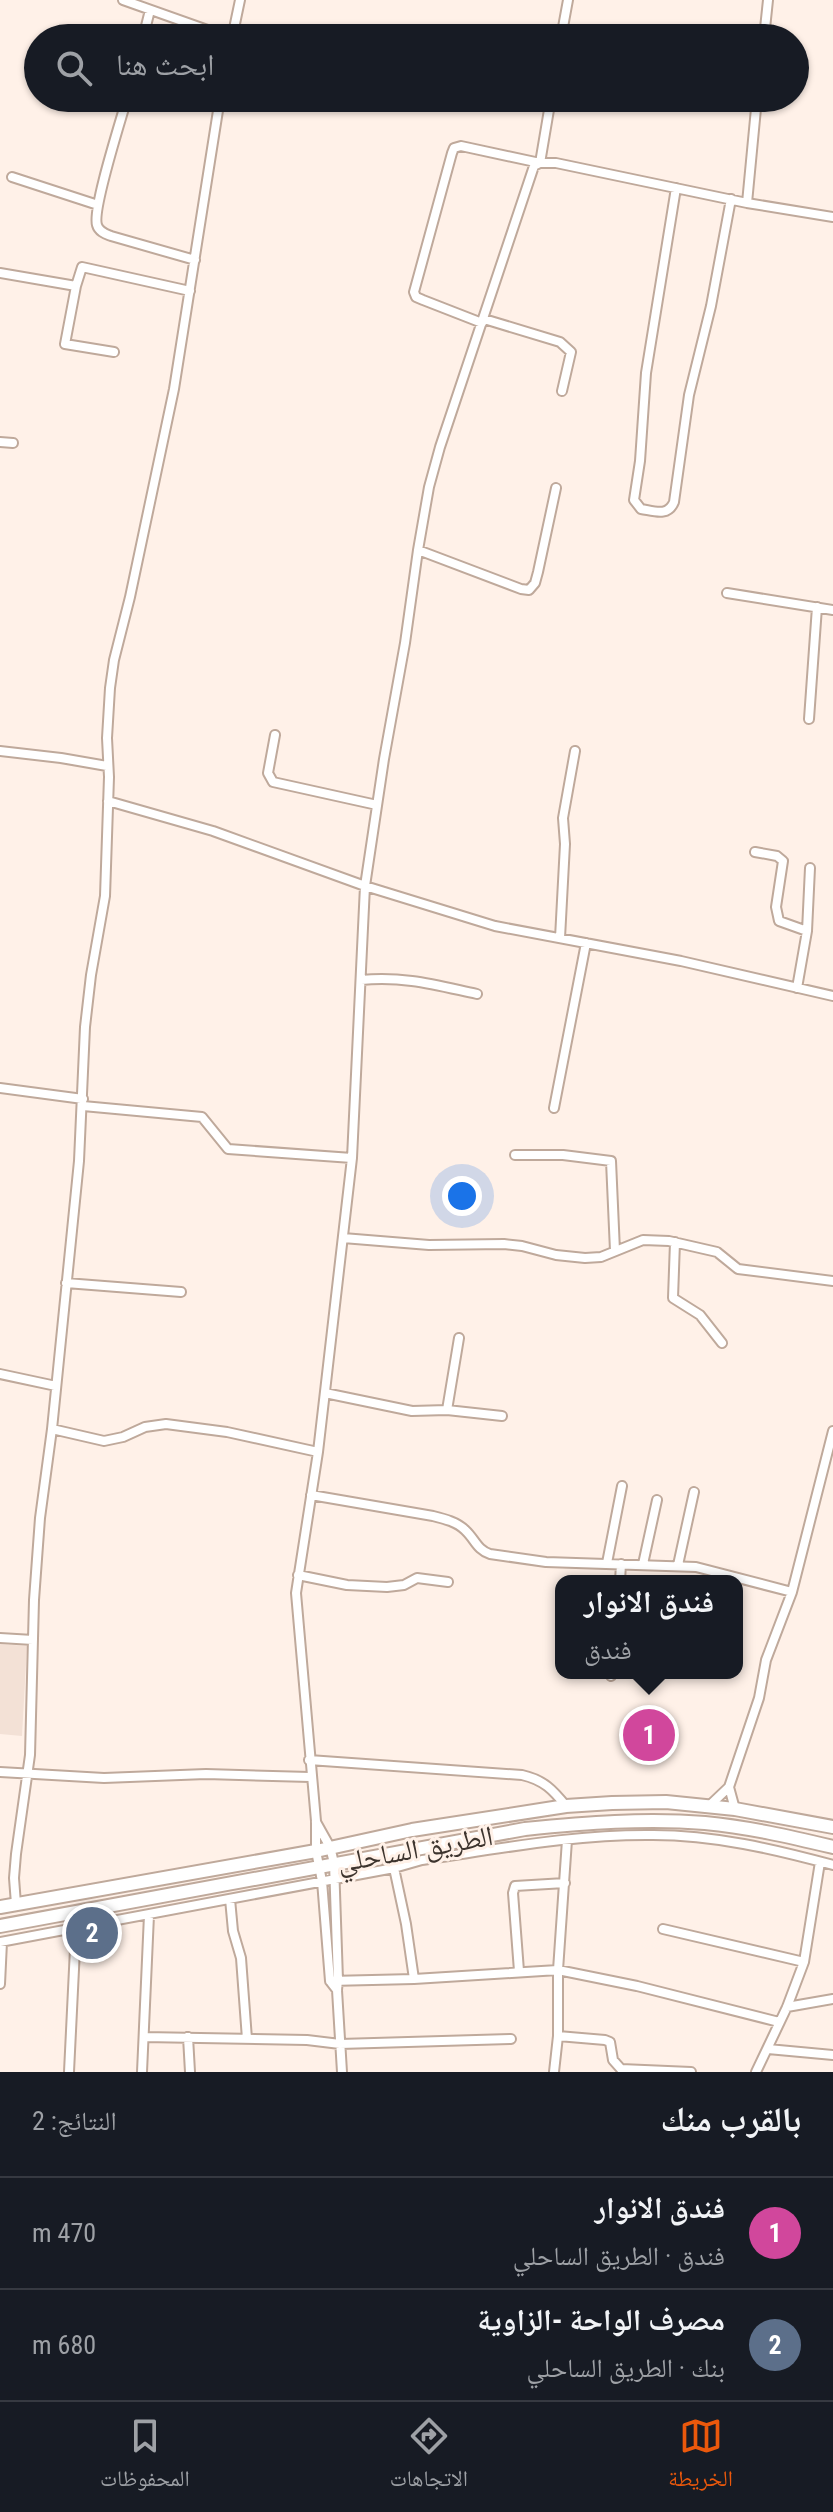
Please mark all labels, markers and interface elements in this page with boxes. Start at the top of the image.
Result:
search box [24,24,809,112]
icon: search [52,46,96,90]
text: ابحث هنا [116,47,214,82]
your location [442,1176,482,1216]
popup [555,1575,743,1679]
text: فندق الانوار [584,1584,714,1619]
text: فندق [584,1635,632,1665]
pin: 1 [623,1705,675,1765]
street label: الطريق الساحلي [334,1819,497,1885]
pin: 2 [66,1903,118,1963]
text: بالقرب منك [660,2099,801,2139]
text: النتائج: 2 [32,2106,117,2136]
text: فندق الانوار [595,2190,725,2225]
text: 470 m [32,2218,96,2248]
text: 1 [768,2218,782,2248]
text: فندق · الطريق الساحلي [513,2241,725,2271]
text: مصرف الواحة -الزاوية [477,2302,725,2337]
text: 680 m [32,2330,96,2360]
text: 2 [768,2330,782,2360]
text: بنك · الطريق الساحلي [526,2353,725,2383]
tab: المحفوظات [100,2414,190,2500]
tab: الاتجاهات [390,2414,468,2500]
tab: الخريطة [668,2414,733,2500]

